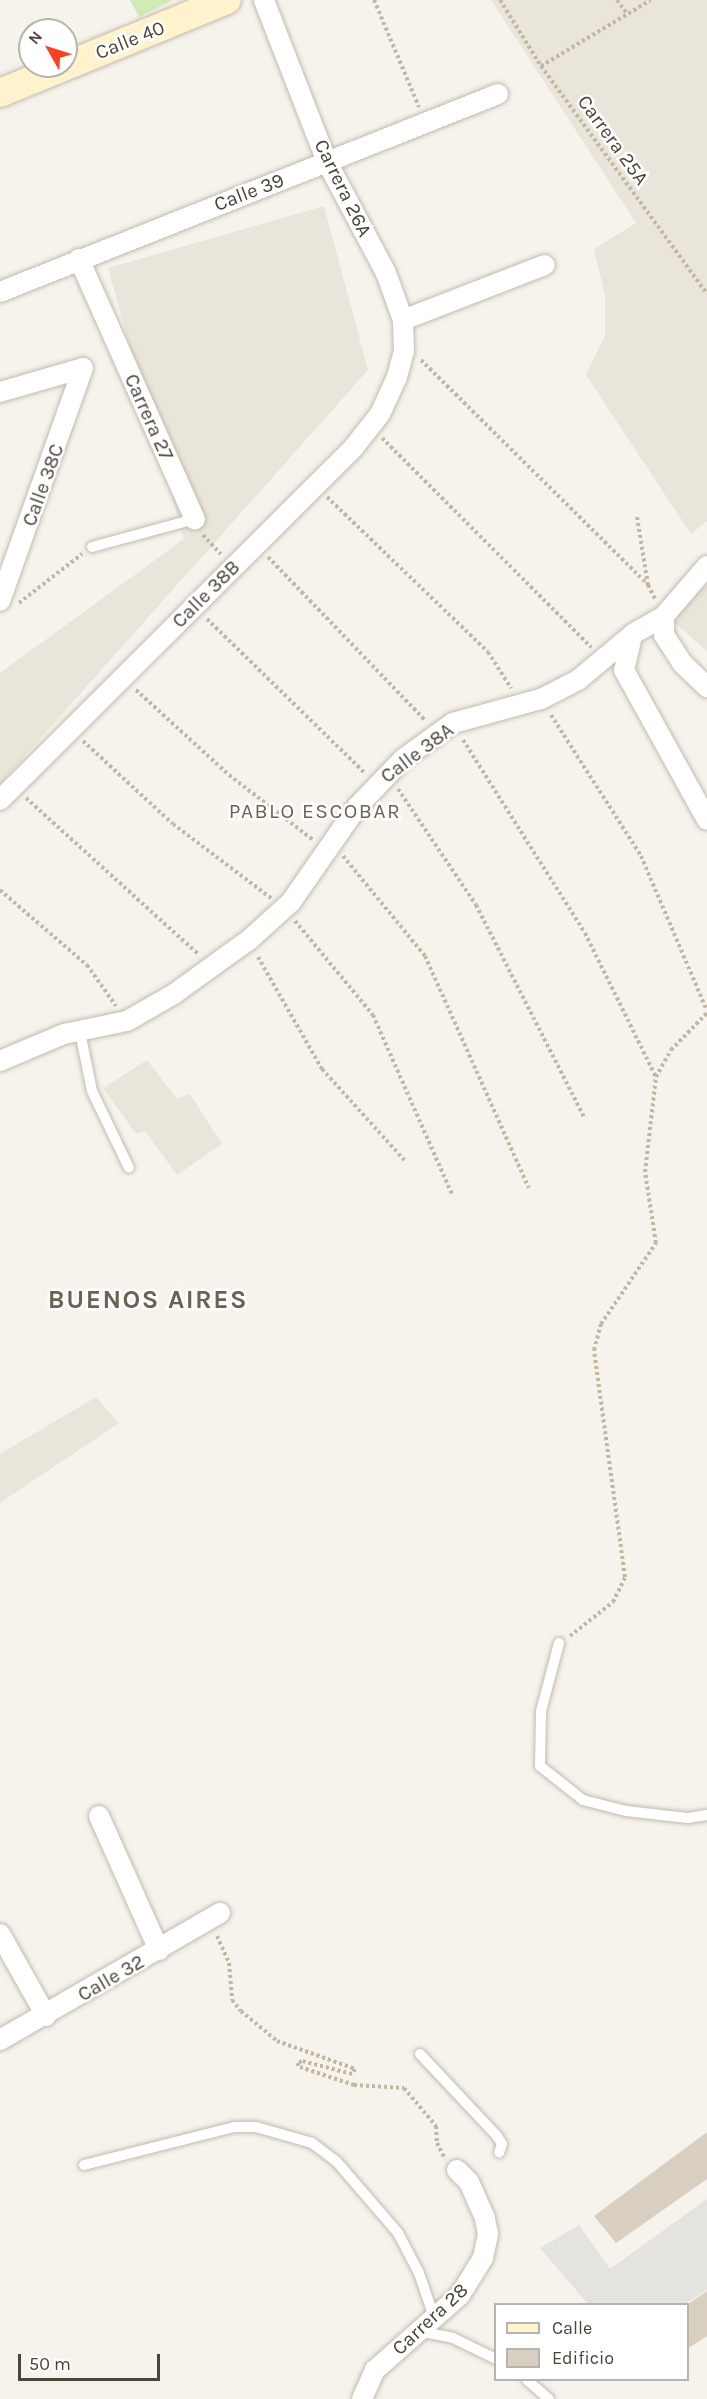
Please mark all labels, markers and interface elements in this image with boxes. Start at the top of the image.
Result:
street label: Calle 40 [92,15,168,65]
north arrow [18,18,78,78]
text: N [24,27,46,48]
street label: Carrera 25A [572,90,654,190]
street label: Carrera 26A [309,135,377,241]
street label: Calle 39 [211,168,287,216]
street label: Carrera 27 [119,370,179,464]
street label: Calle 38C [17,441,69,529]
street label: Calle 38B [167,555,245,633]
street label: Calle 38A [376,718,458,788]
district label: PABLO ESCOBAR [229,798,401,824]
district label: BUENOS AIRES [48,1284,248,1316]
street label: Calle 32 [73,1949,149,2007]
street label: Carrera 28 [387,2278,473,2360]
legend [494,2303,689,2381]
text: Calle [552,2317,592,2339]
scale bar [21,2342,164,2380]
text: Edificio [552,2347,614,2369]
text: 50 m [29,2353,71,2375]

